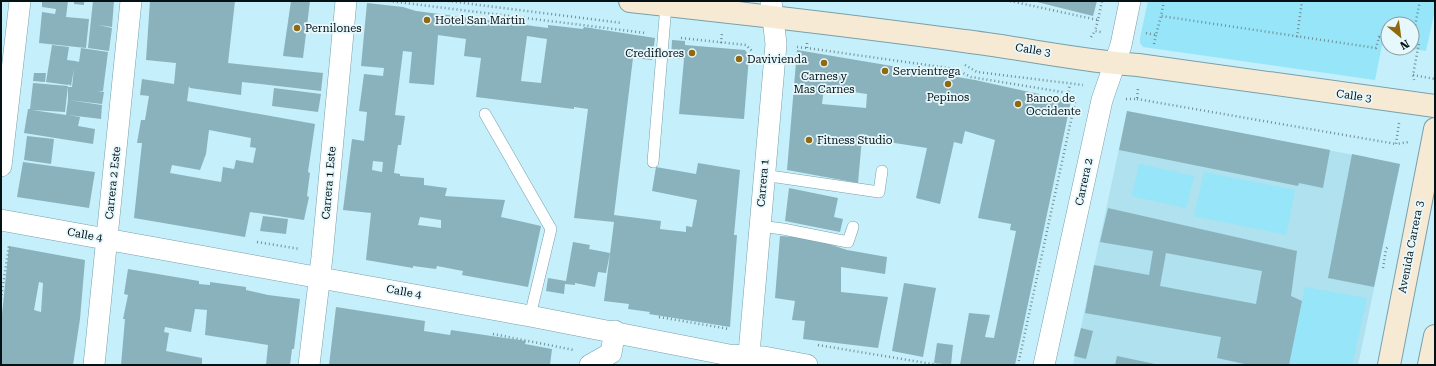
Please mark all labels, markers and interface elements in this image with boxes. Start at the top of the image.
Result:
place label: Hotel San Martin [435,14,525,27]
marker: Hotel San Martin [422,15,432,25]
north arrow [1380,16,1420,56]
place label: Pernilones [305,22,362,35]
marker: Pernilones [292,23,302,33]
text: N [1397,37,1411,52]
street label: Calle 3 [1014,41,1052,59]
place label: Crediflores [625,47,684,60]
marker: Crediflores [687,48,697,58]
place label: Davivienda [747,53,807,66]
marker: Davivienda [734,54,744,64]
marker: Carnes y Mas Carnes [819,58,829,68]
place label: Servientrega [893,65,960,78]
marker: Servientrega [880,66,890,76]
place label: Carnes y Mas Carnes [793,70,855,96]
marker: Pepinos [943,79,953,89]
street label: Calle 3 [1335,87,1373,105]
place label: Pepinos [927,91,969,104]
place label: Banco de Occidente [1026,92,1081,118]
marker: Banco de Occidente [1013,99,1023,109]
place label: Fitness Studio [817,134,893,147]
marker: Fitness Studio [804,135,814,145]
street label: Carrera 2 Este [103,146,123,220]
street label: Carrera 1 Este [319,146,339,220]
street label: Carrera 2 [1073,157,1095,207]
street label: Carrera 1 [754,158,772,208]
street label: Avenida Carrera 3 [1396,200,1426,294]
street label: Calle 4 [66,226,104,245]
street label: Calle 4 [385,283,423,302]

